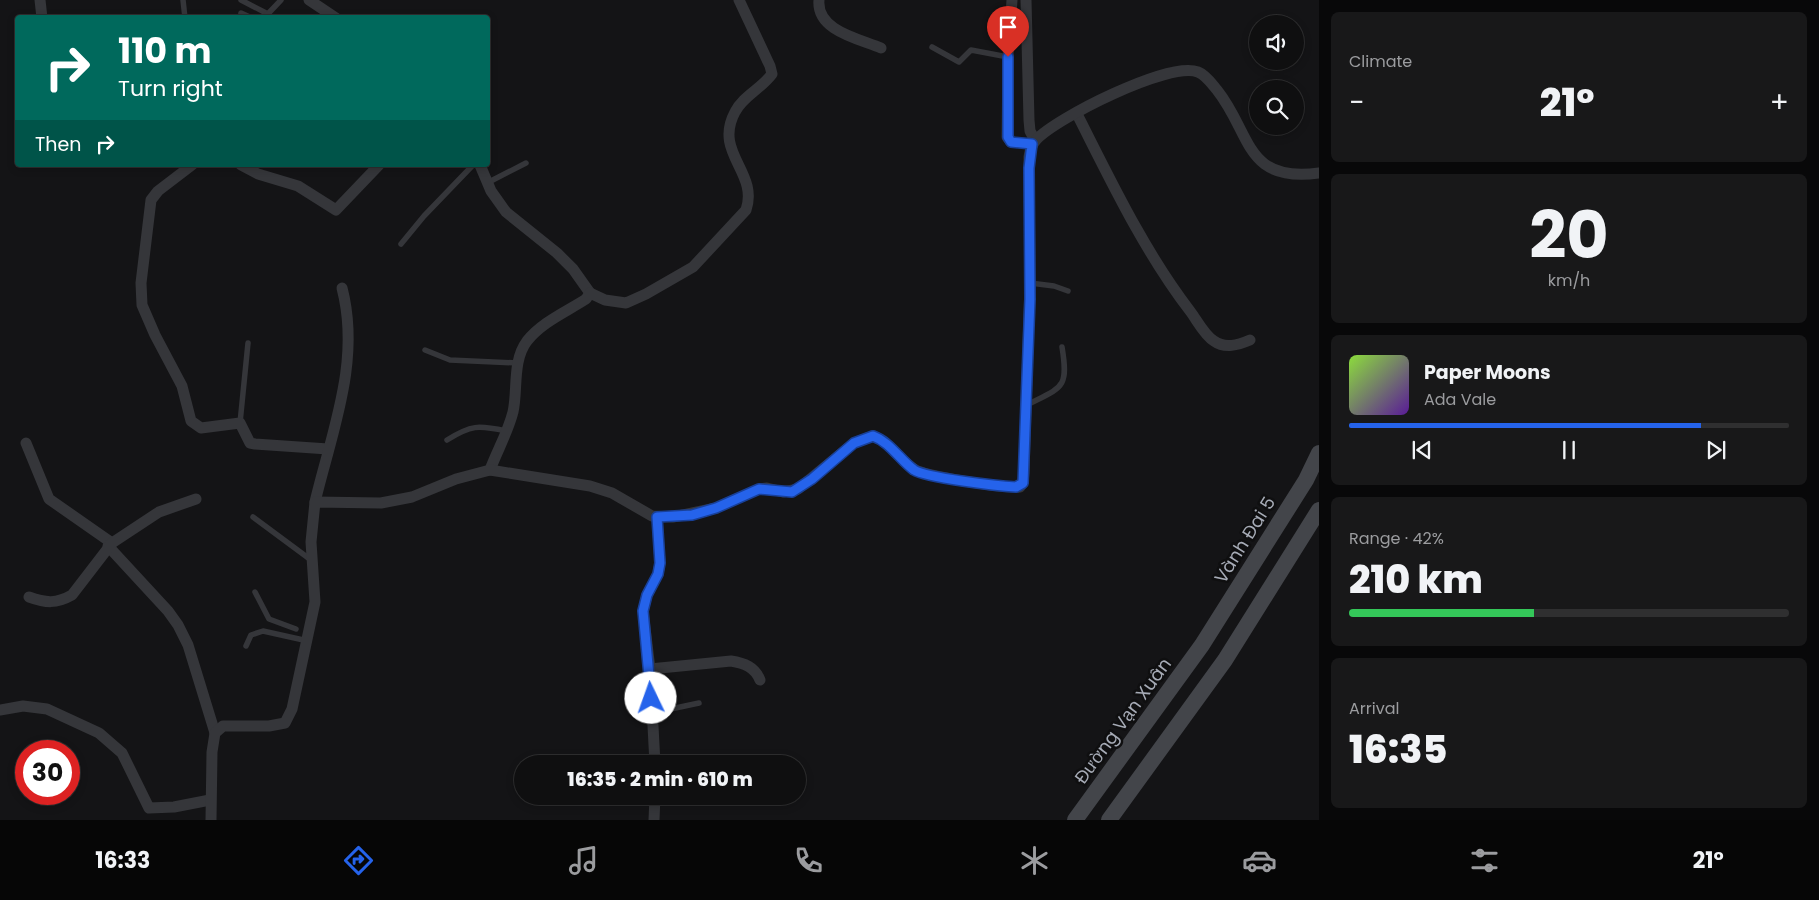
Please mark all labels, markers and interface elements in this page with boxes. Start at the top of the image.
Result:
pin [987,6,1029,57]
icon: arrive [994,13,1022,41]
map controls [1249,15,1304,135]
button: sound [1249,15,1304,70]
text: 110 m [118,26,212,75]
icon: right [35,35,100,100]
text: Climate [1349,50,1412,73]
text: Turn right [118,73,223,104]
text: 21° [1540,76,1594,129]
button: search [1249,80,1304,135]
text: − [1349,83,1364,122]
text: + [1770,83,1789,122]
icon: right [91,130,119,158]
text: Then [35,131,81,158]
text: 20 [1529,190,1609,281]
text: km/h [1548,269,1590,292]
text: Paper Moons [1424,359,1551,386]
text: Ada Vale [1424,388,1496,411]
icon: previous [1408,436,1436,464]
icon: pause [1555,436,1583,464]
icon: next [1702,436,1730,464]
street label: Vành Đai 5 [1208,492,1281,588]
text: Range · 42% [1349,527,1444,550]
text: 210 km [1349,553,1483,606]
street label: Đường Vạn Xuân [1068,653,1177,789]
position arrow [624,671,676,723]
text: Arrival [1349,697,1399,720]
text: 16:35 [1349,723,1447,776]
speed limit sign: 30 [15,740,80,805]
text: 16:35 · 2 min · 610 m [567,766,753,793]
icon: directions [341,843,376,878]
icon: music [566,843,601,878]
icon: phone [791,843,826,878]
icon: climate [1017,843,1052,878]
icon: car [1242,843,1277,878]
icon: filters [1467,843,1502,878]
text: 16:33 [95,845,150,876]
text: 21° [1693,845,1724,876]

